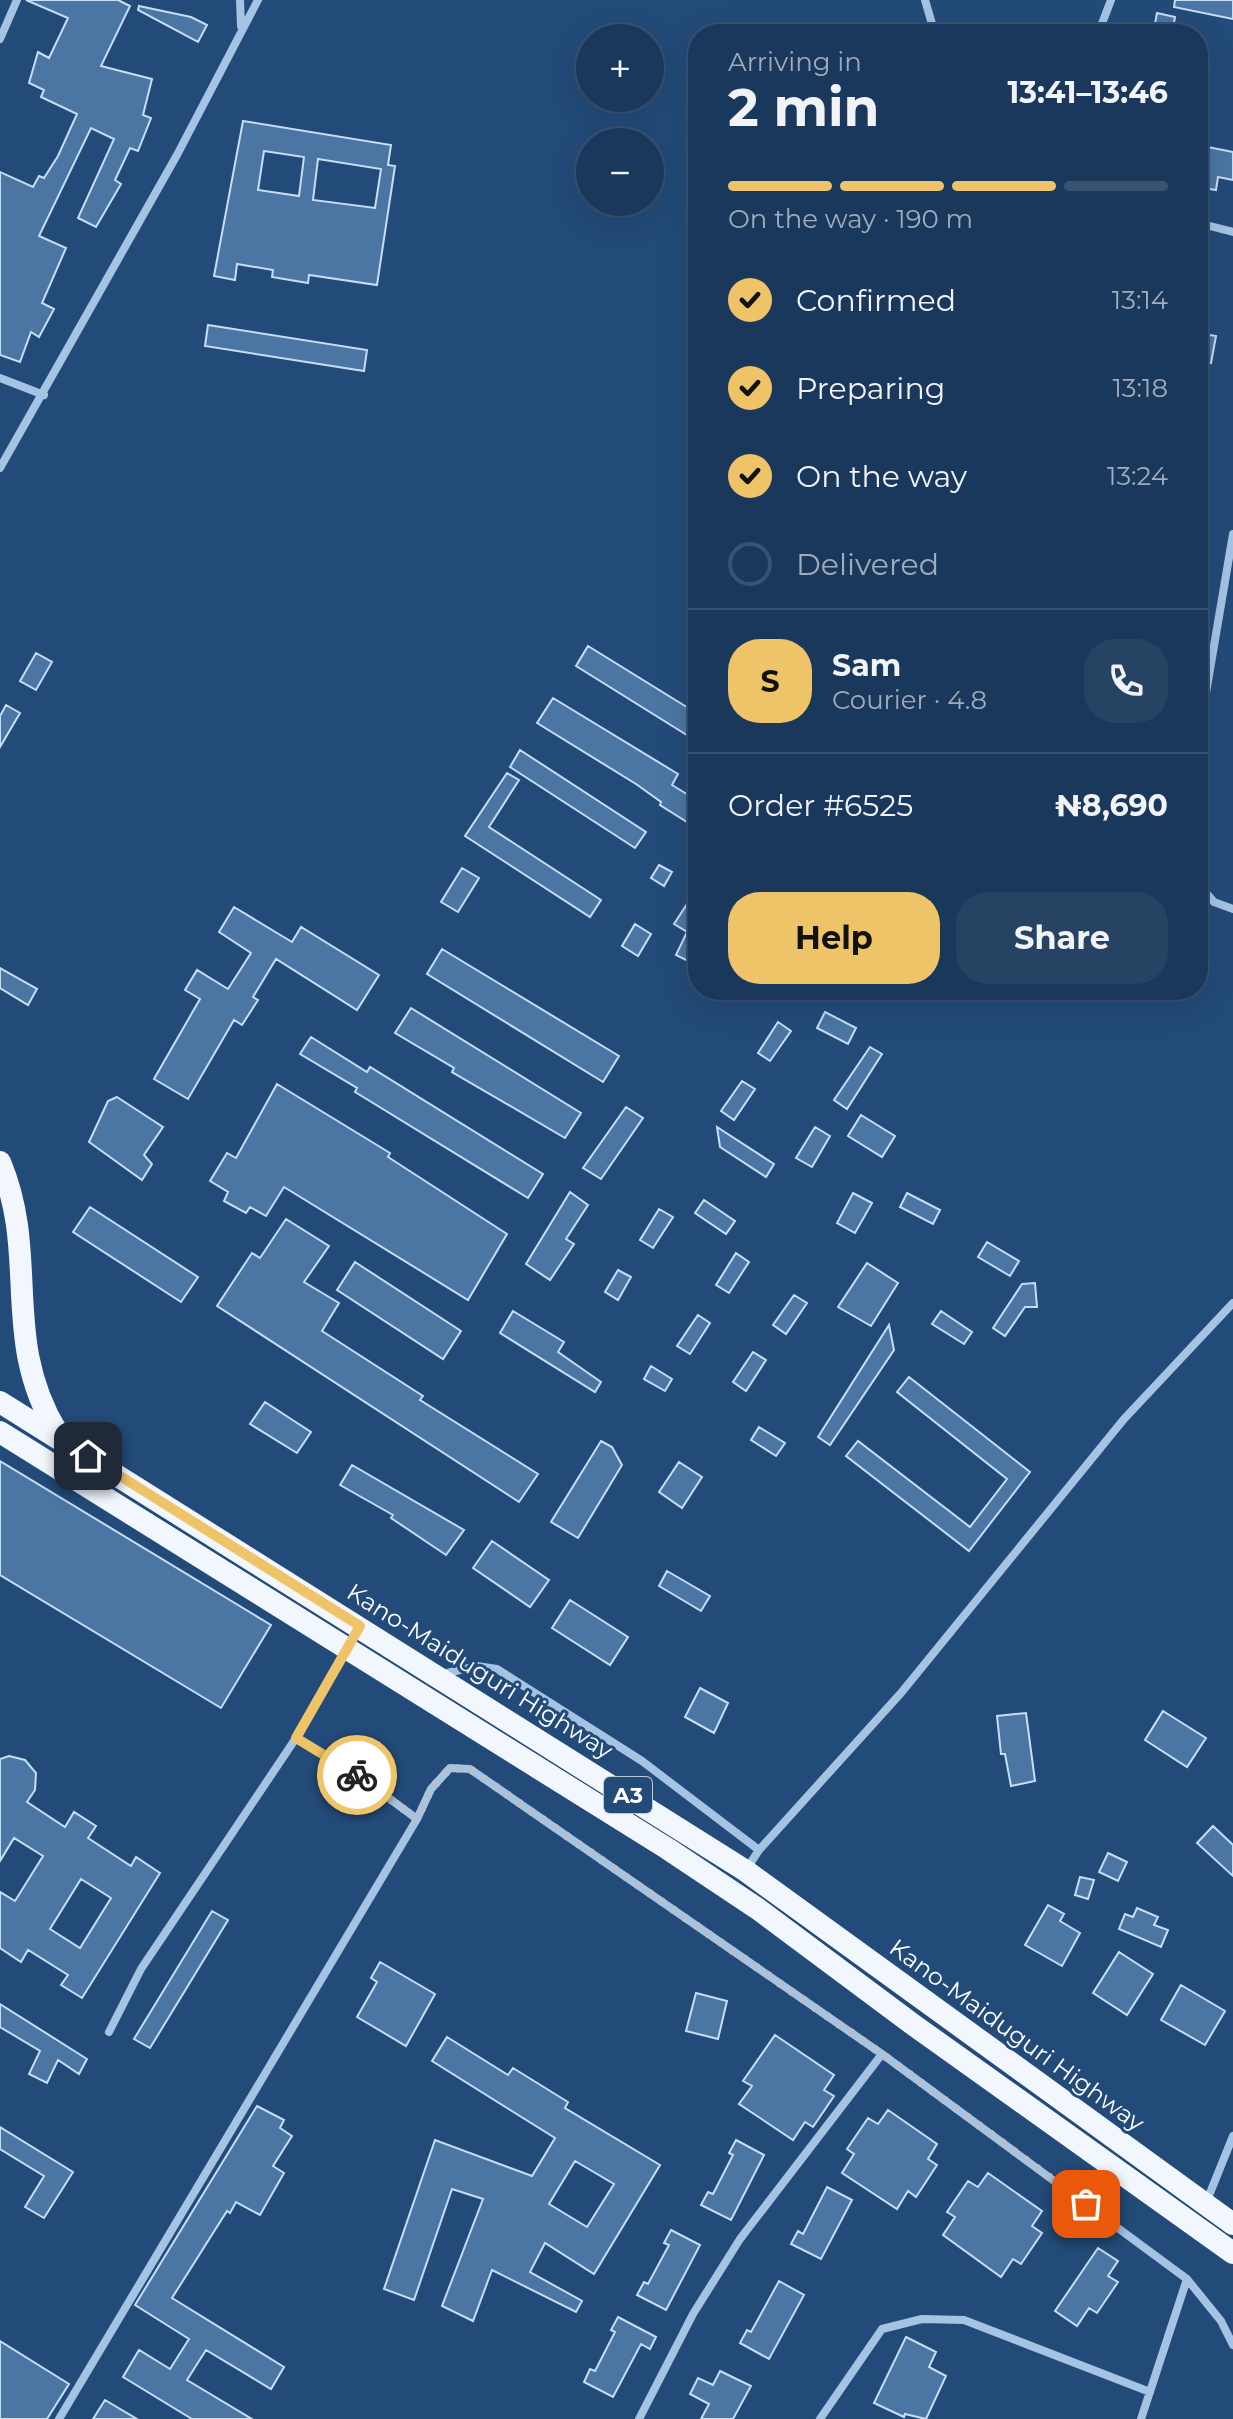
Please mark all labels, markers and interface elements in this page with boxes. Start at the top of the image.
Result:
map controls [576,24,664,216]
button: + [576,24,664,112]
text: Arriving in [728,46,862,78]
text: 13:41–13:46 [1007,74,1168,111]
text: 2 min [728,76,880,139]
button: − [576,128,664,216]
text: On the way · 190 m [728,203,973,235]
icon: check [728,278,772,322]
text: Confirmed [796,282,956,319]
text: 13:14 [1112,284,1168,316]
icon: check [728,366,772,410]
text: Preparing [796,370,945,407]
text: 13:18 [1112,372,1168,404]
icon: check [728,454,772,498]
text: On the way [796,458,967,495]
text: 13:24 [1107,460,1168,492]
text: Delivered [796,546,939,583]
button: phone [1084,639,1168,723]
text: Sam [832,647,901,684]
text: S [760,663,780,700]
text: Courier · 4.8 [832,684,987,716]
text: Order #6525 [728,787,913,824]
text: ₦8,690 [1055,787,1168,824]
button: Help [728,892,940,984]
button: Share [956,892,1168,984]
pin [54,1422,122,1490]
icon: home [66,1434,110,1478]
street label: Kano-Maiduguri Highway [342,1577,618,1765]
courier [317,1735,397,1815]
icon: bike [335,1753,379,1797]
road number: A3 [604,1777,652,1813]
street label: Kano-Maiduguri Highway [884,1933,1150,2137]
pin [1052,2170,1120,2238]
icon: bag [1064,2182,1108,2226]

